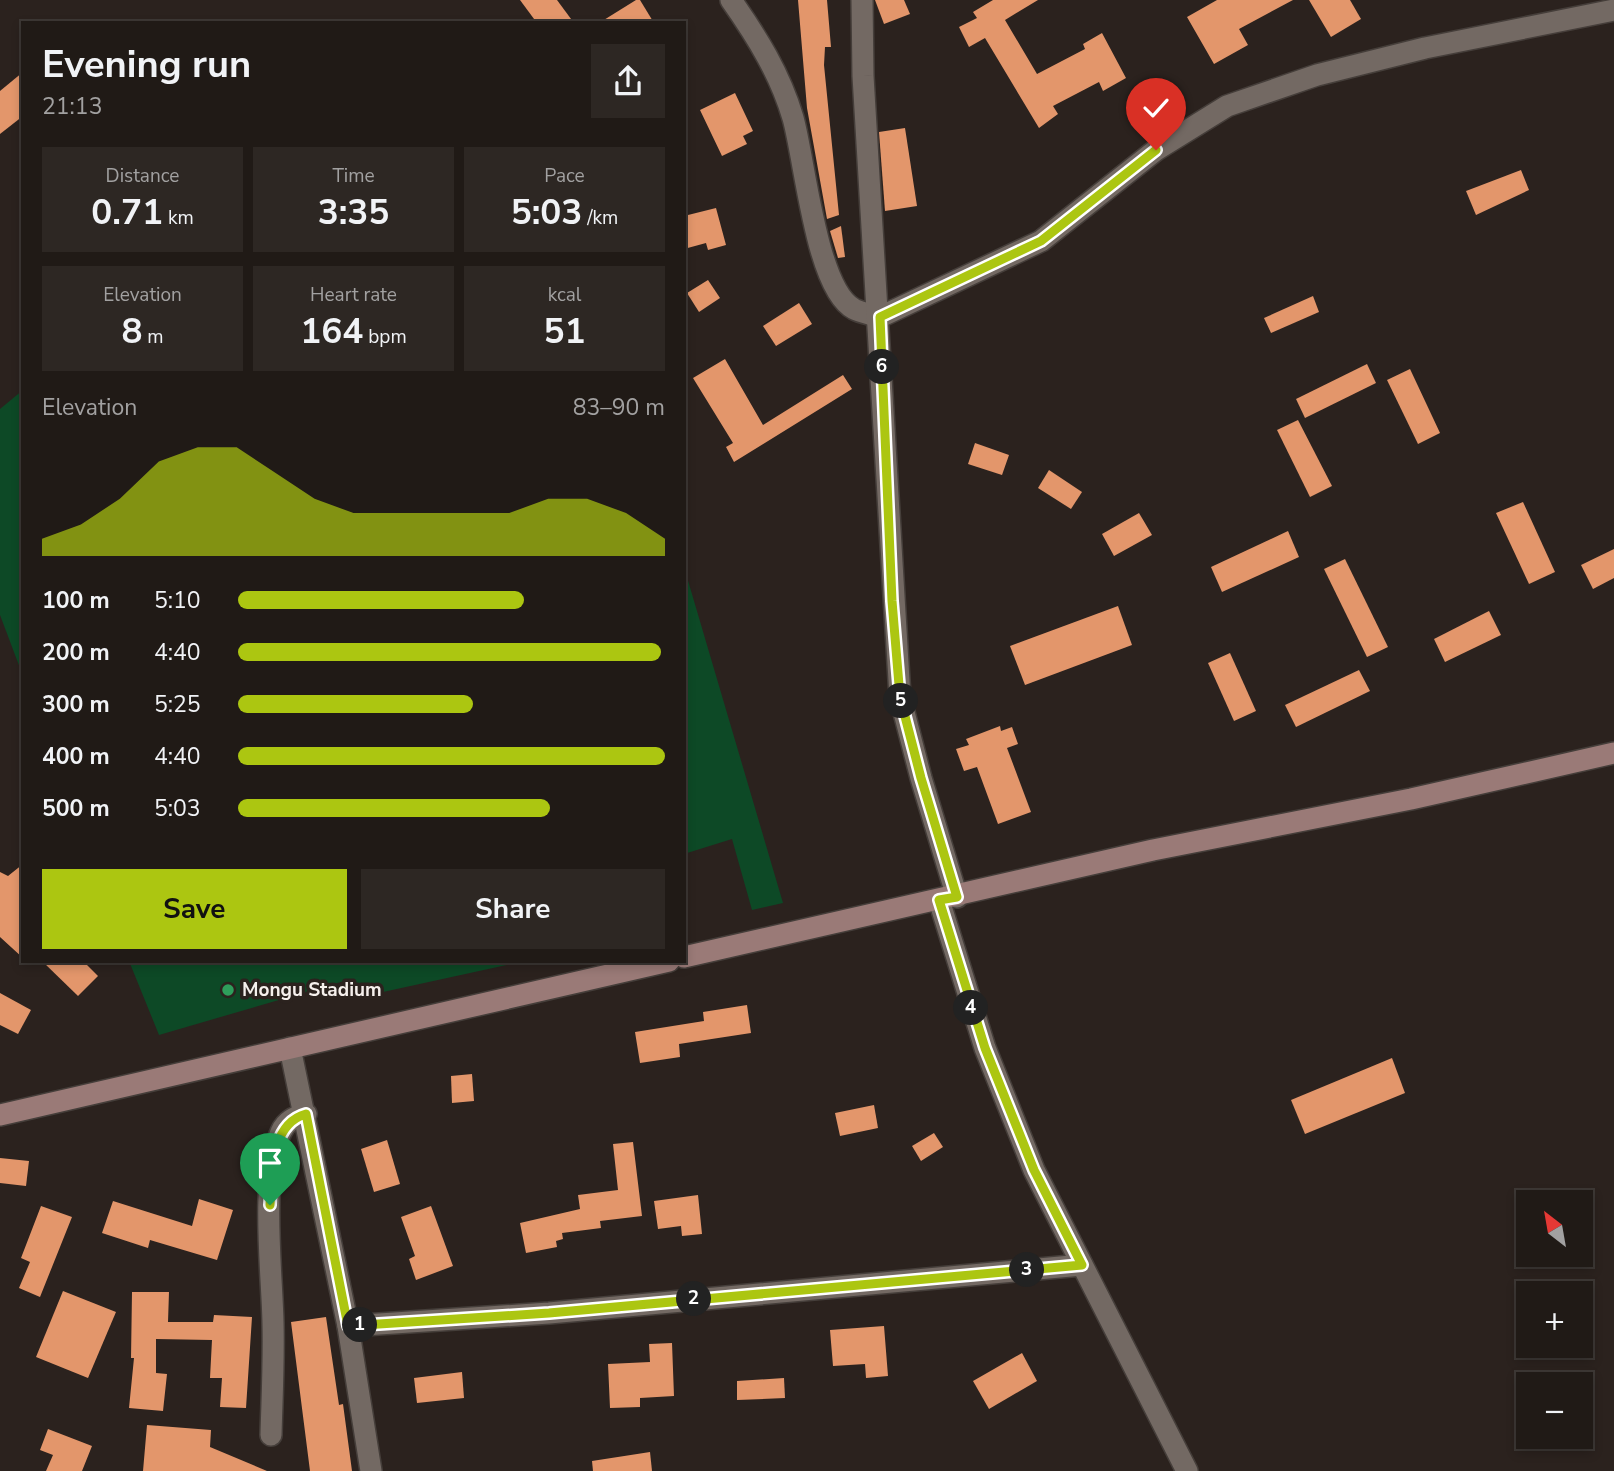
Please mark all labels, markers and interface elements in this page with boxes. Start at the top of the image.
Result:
text: Evening run [42,39,251,90]
button: share [591,44,665,118]
pin [1126,78,1186,150]
icon: check [1137,89,1175,127]
text: 21:13 [42,91,102,122]
text: Distance [106,163,179,189]
text: Time [332,163,375,189]
text: Pace [544,163,585,189]
text: 0.71 [91,189,163,236]
text: 3:35 [318,189,389,236]
text: 5:03 [511,189,582,236]
text: km [163,205,194,231]
text: /km [582,205,618,231]
text: Elevation [103,282,182,308]
text: Heart rate [310,282,397,308]
text: kcal [548,282,581,308]
text: 8 [121,308,142,355]
text: 164 [300,308,363,355]
text: 51 [543,308,586,355]
text: m [142,324,164,350]
text: bpm [363,324,407,350]
pin: 6 [864,350,900,384]
text: 6 [876,353,887,379]
text: Elevation [42,392,137,423]
text: 83–90 m [573,392,665,423]
text: 100 m [42,585,110,616]
text: 5:10 [154,585,201,616]
text: 200 m [42,637,110,668]
text: 4:40 [154,637,201,668]
pin: 5 [884,684,918,718]
text: 5 [895,687,906,713]
text: 300 m [42,689,110,720]
text: 5:25 [154,689,201,720]
text: 400 m [42,741,110,772]
text: 4:40 [154,741,201,772]
text: 500 m [42,793,110,824]
text: 5:03 [154,793,201,824]
button: Save [42,869,347,949]
button: Share [361,869,665,949]
place label: Mongu Stadium [242,977,382,1003]
marker: Mongu Stadium [220,982,236,998]
pin: 4 [954,990,988,1026]
text: 4 [965,994,976,1020]
pin [240,1133,300,1205]
icon: arrive [251,1144,289,1182]
north arrow [1516,1190,1592,1267]
map controls [1516,1190,1593,1449]
pin: 3 [1010,1252,1044,1288]
text: 3 [1021,1256,1032,1282]
button: + [1516,1281,1593,1358]
pin: 2 [676,1282,712,1316]
text: 2 [688,1285,699,1311]
pin: 1 [342,1308,378,1342]
text: 1 [354,1311,365,1337]
button: − [1516,1372,1593,1449]

